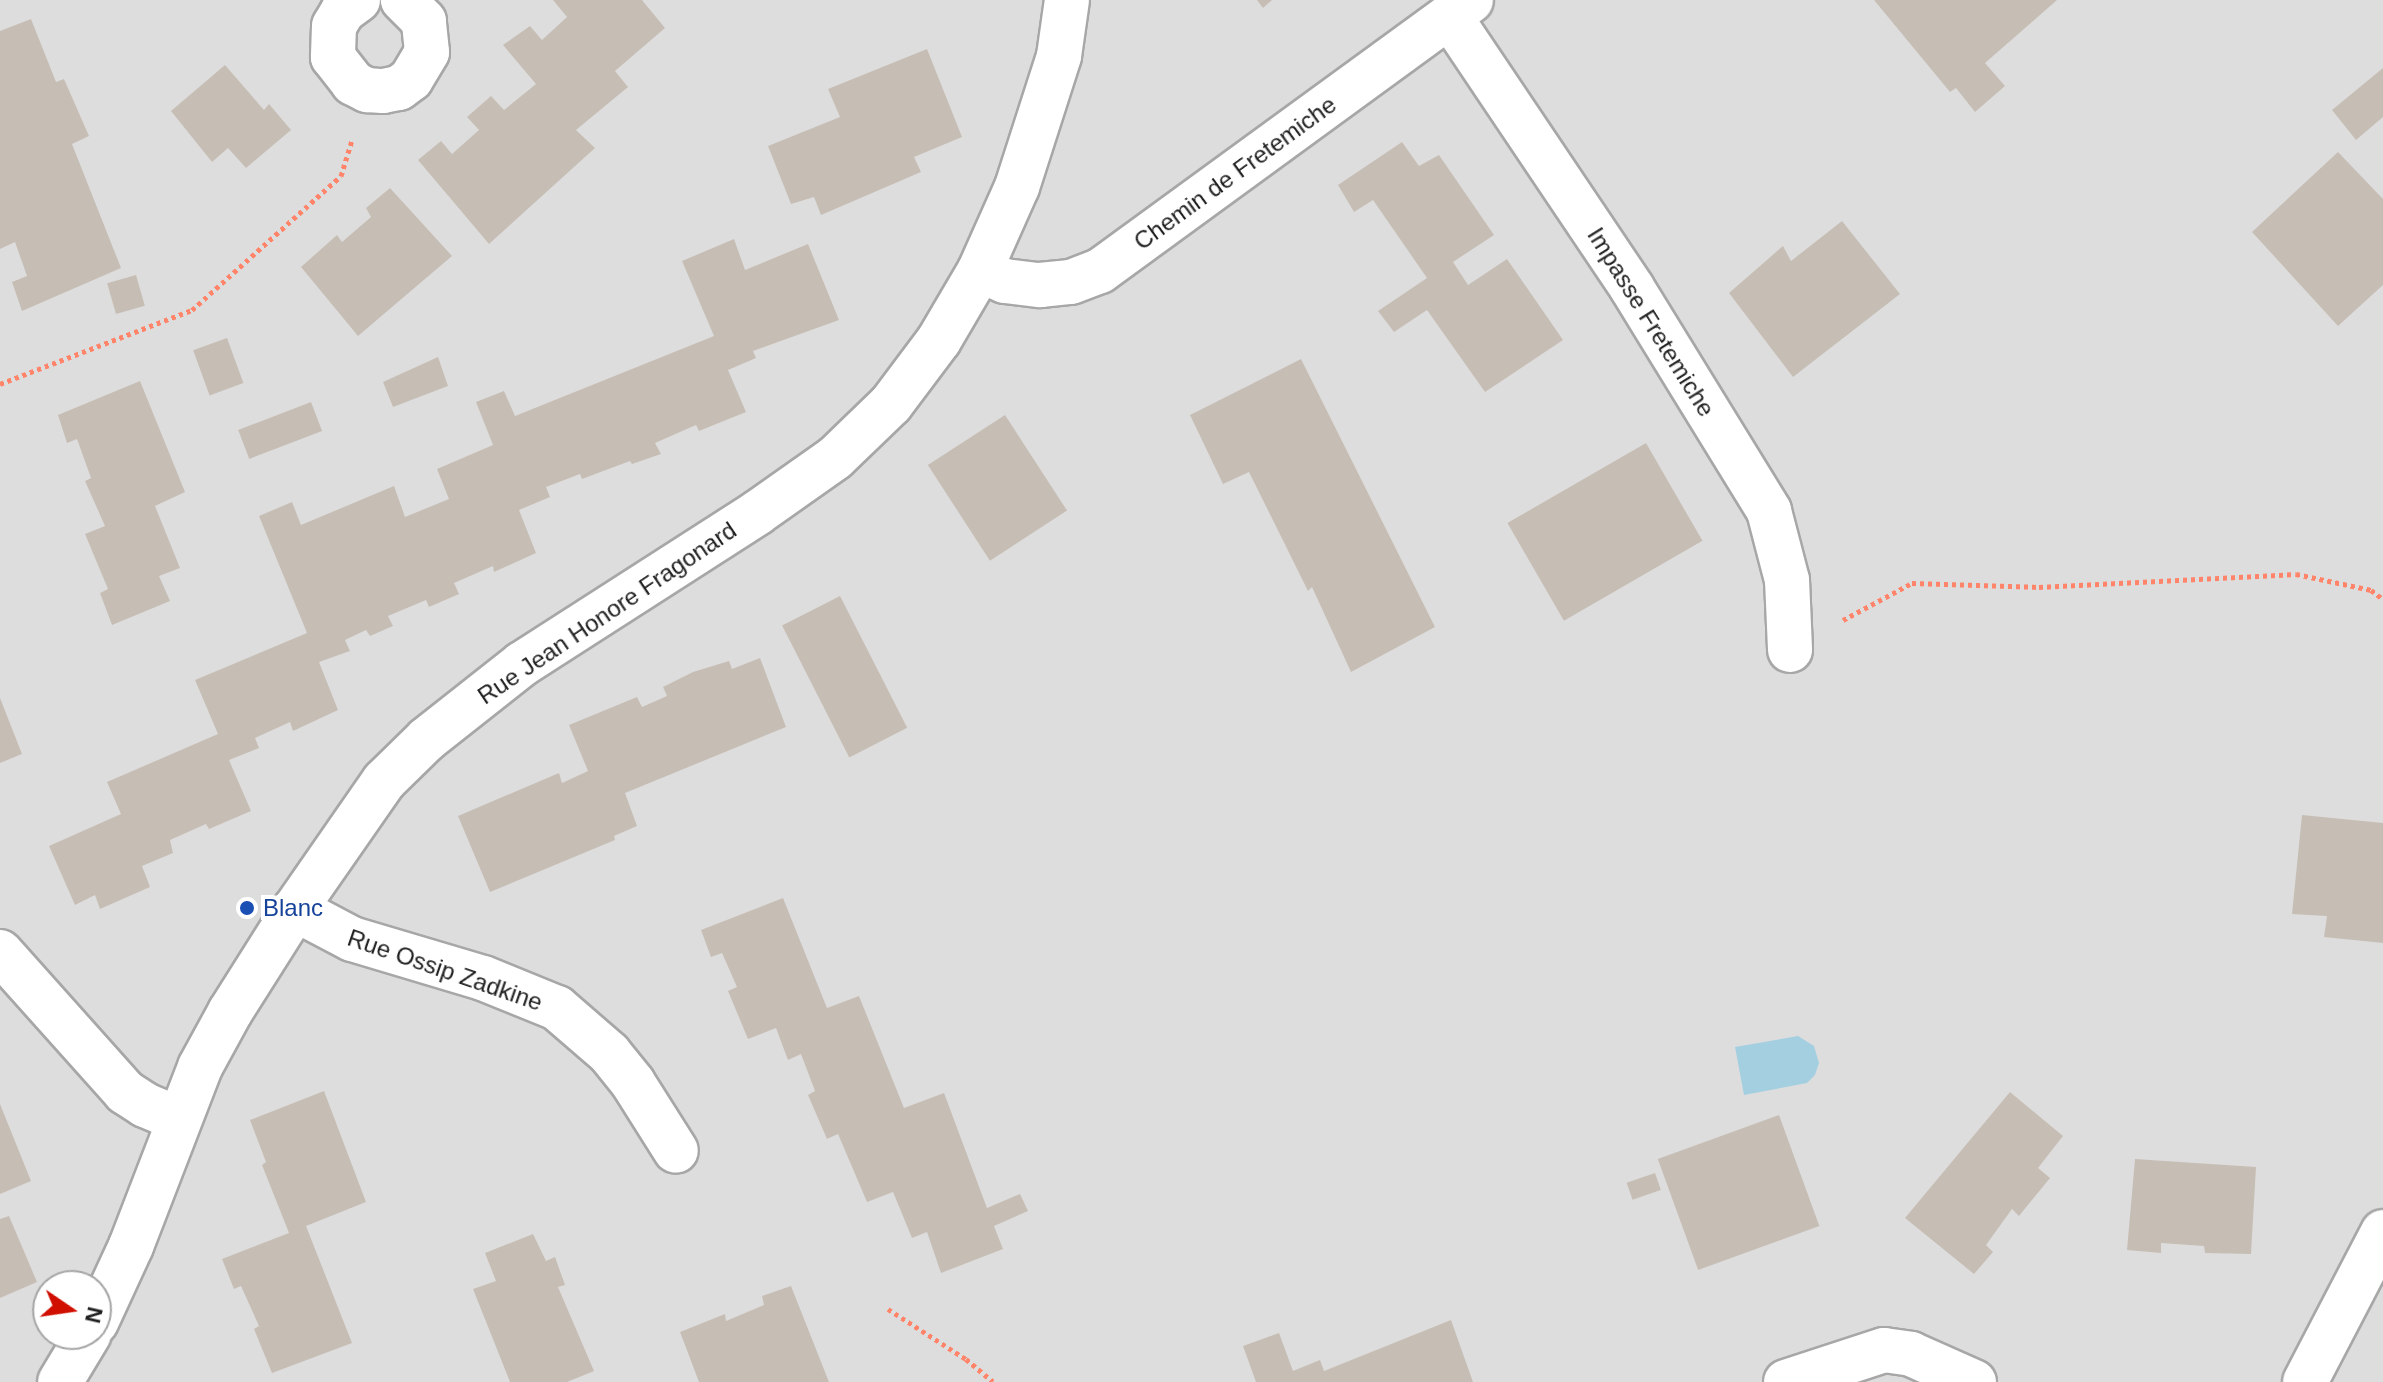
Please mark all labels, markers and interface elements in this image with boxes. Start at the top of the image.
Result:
street label: Chemin de Fretemiche [1128,90,1342,256]
street label: Impasse Fretemiche [1581,222,1721,422]
street label: Rue Jean Honore Fragonard [472,516,742,710]
place label: Blanc [263,894,323,922]
marker: Blanc [238,899,256,917]
street label: Rue Ossip Zadkine [344,923,546,1017]
north arrow [32,1270,112,1350]
text: N [80,1305,108,1326]

